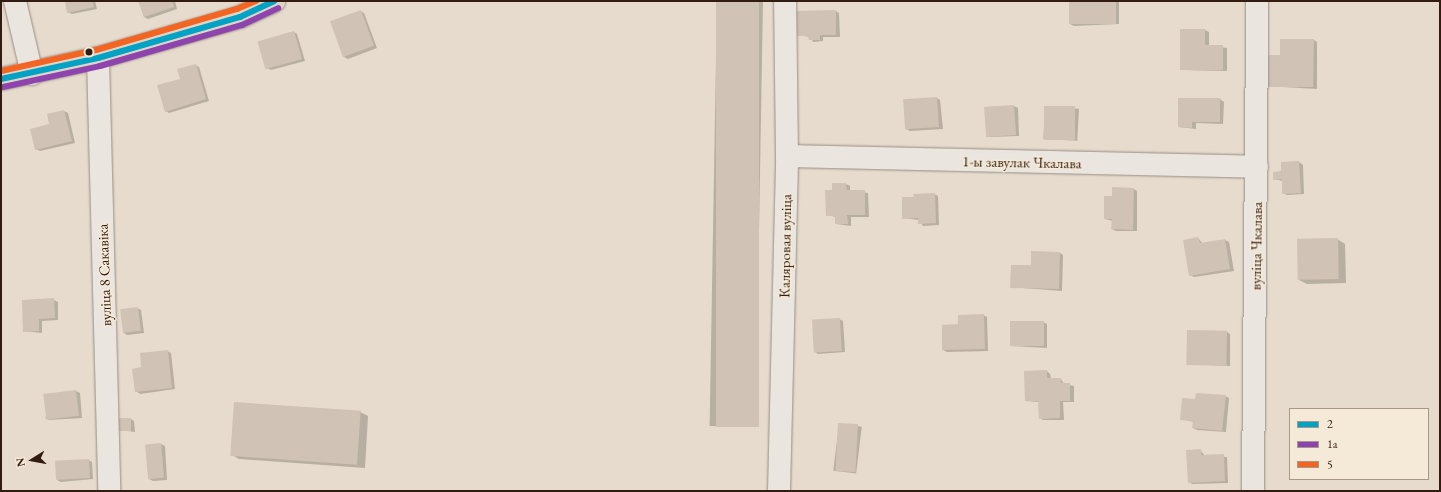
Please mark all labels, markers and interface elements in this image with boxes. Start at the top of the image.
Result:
unlabelled marker [84,47,94,57]
street label: 1-ы завулак Чкалава [962,152,1082,172]
street label: Каляровая вуліца [775,194,795,298]
street label: вуліца Чкалава [1246,202,1266,290]
street label: вуліца 8 Сакавіка [93,223,115,327]
legend [1289,408,1429,480]
text: 2 [1327,416,1333,432]
text: 1а [1327,436,1338,452]
north arrow [12,440,52,480]
text: 5 [1327,456,1333,472]
text: N [12,457,28,468]

